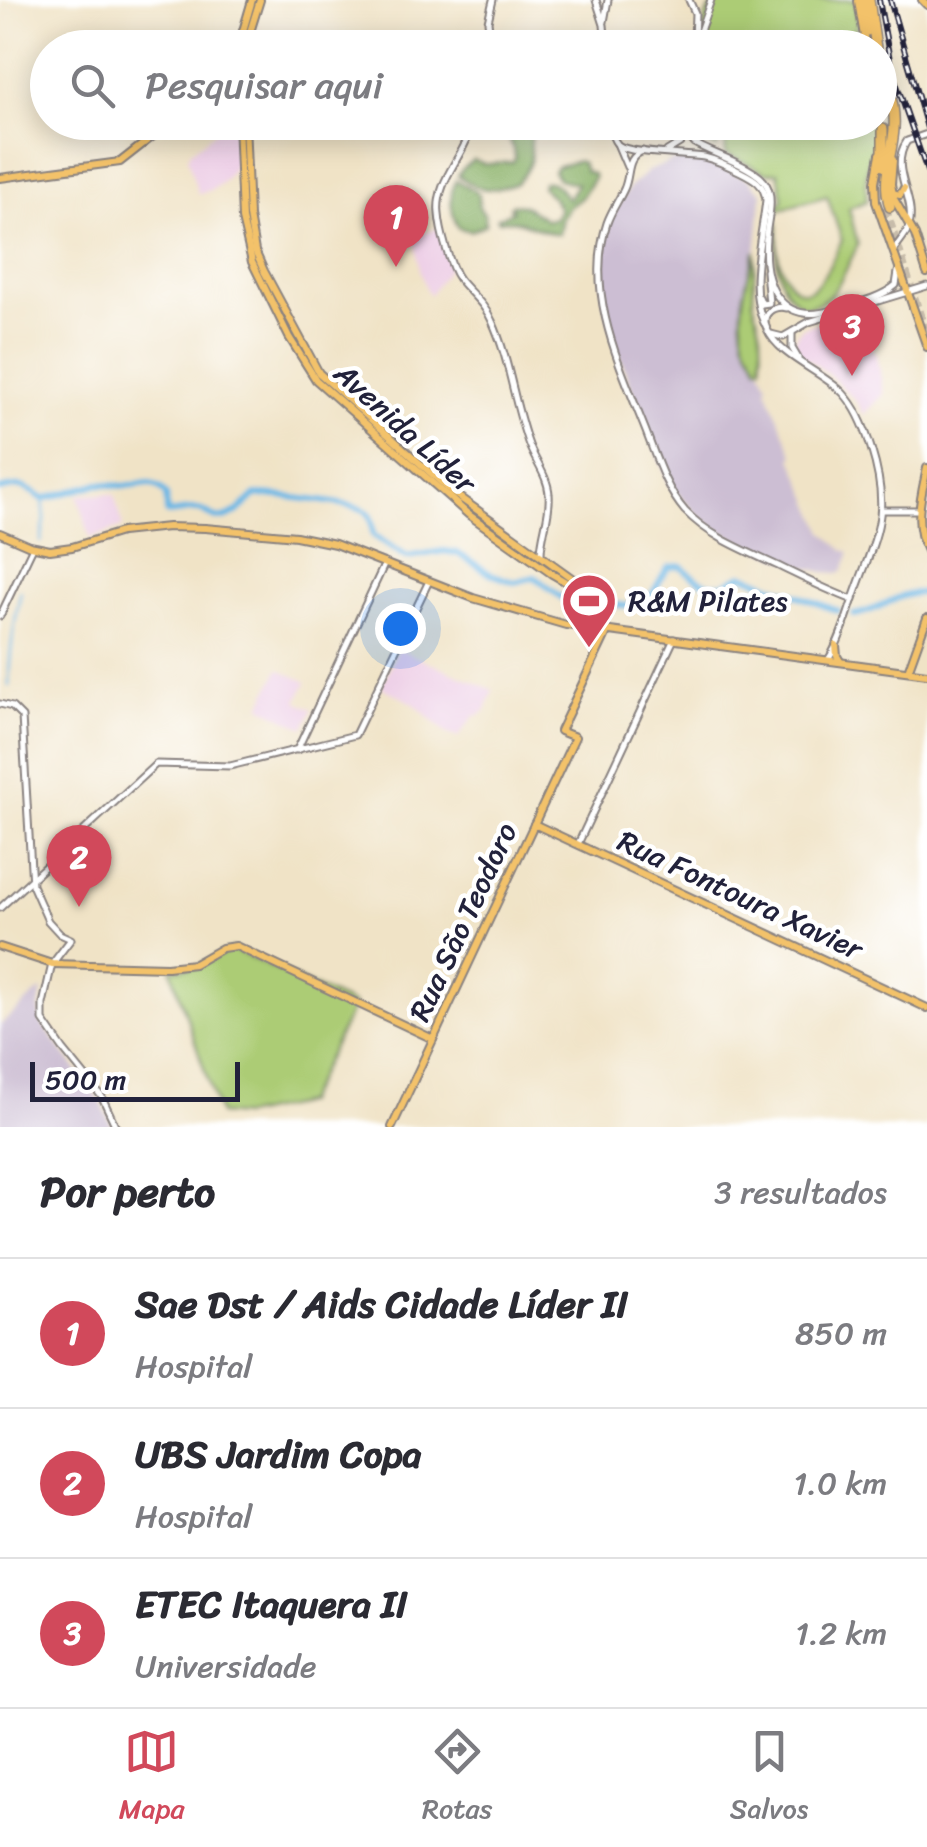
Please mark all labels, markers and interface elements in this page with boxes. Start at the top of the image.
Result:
search box [30,30,897,140]
text: Pesquisar aqui [145,52,383,119]
icon: search [65,58,120,113]
pin: 1 [364,184,428,267]
pin: 3 [820,294,884,376]
street label: Avenida Líder [320,348,490,509]
sports icon: R&M Pilates [559,571,619,650]
place label: R&M Pilates [628,574,788,628]
your location [375,603,426,654]
street label: Rua São Teodoro [393,813,533,1031]
street label: Rua Fontoura Xavier [608,814,873,976]
pin: 2 [46,824,112,907]
text: 500 m [45,1055,126,1104]
scale bar [30,1057,240,1102]
text: Por perto [40,1155,215,1229]
text: 3 resultados [714,1164,887,1221]
text: Sae Dst / Aids Cidade Líder II [135,1271,628,1338]
text: 1 [66,1305,79,1362]
text: 850 m [795,1305,887,1362]
text: Hospital [135,1338,252,1395]
text: UBS Jardim Copa [135,1421,422,1488]
text: 2 [63,1455,82,1512]
text: 1.0 km [793,1455,887,1512]
text: Hospital [135,1488,252,1545]
text: ETEC Itaquera II [135,1571,408,1638]
text: 3 [64,1605,81,1662]
text: 1.2 km [795,1605,887,1662]
text: Universidade [135,1638,317,1695]
tab: Mapa [119,1724,184,1833]
tab: Rotas [422,1724,492,1833]
tab: Salvos [730,1724,808,1833]

